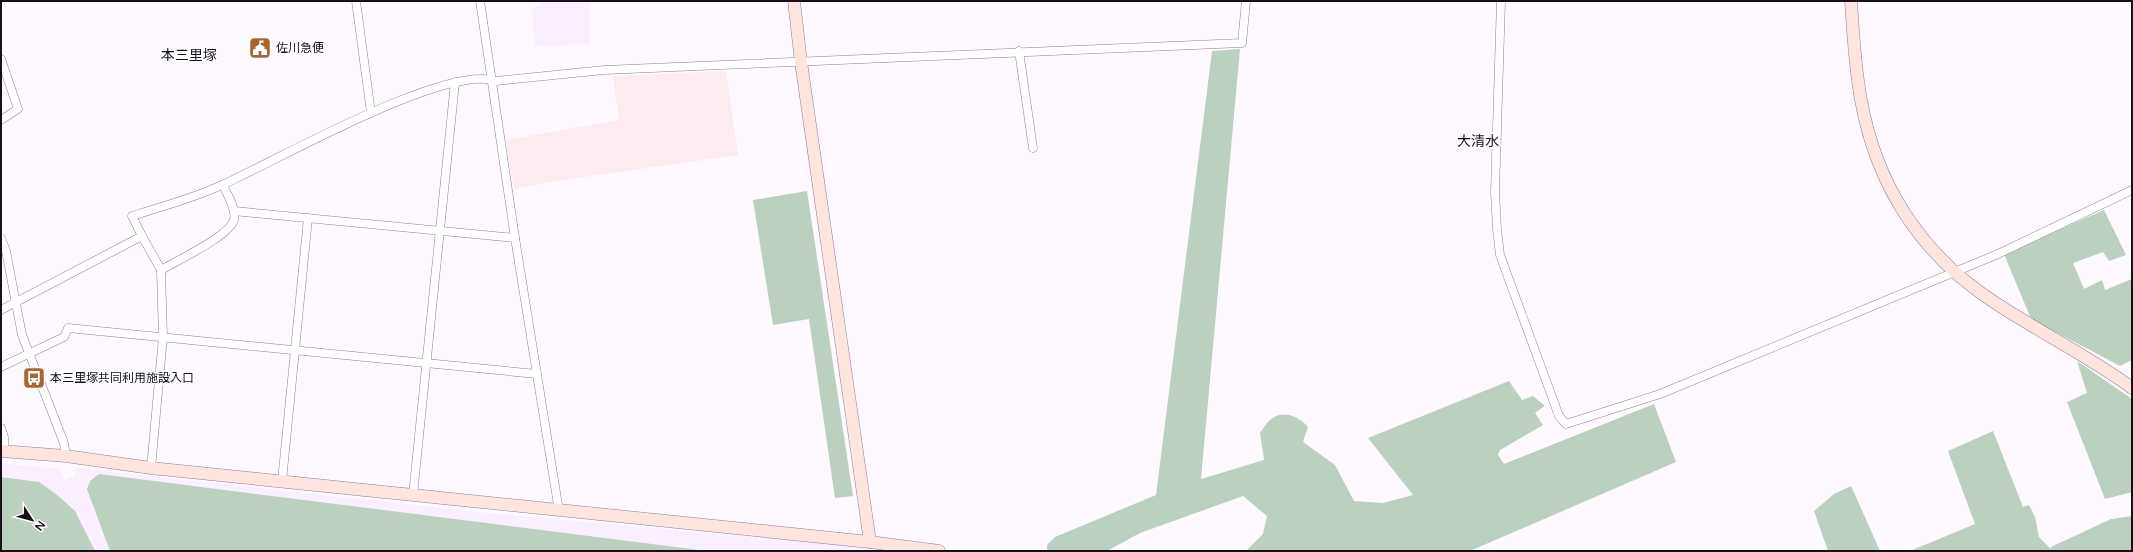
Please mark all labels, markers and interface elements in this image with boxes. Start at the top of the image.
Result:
public building icon: 佐川急便 [247,35,273,61]
place label: 佐川急便 [276,41,324,55]
district label: 本三里塚 [161,47,217,64]
district label: 大清水 [1457,133,1499,150]
bus stop icon: 本三里塚共同利用施設入口 [21,365,47,391]
place label: 本三里塚共同利用施設入口 [50,371,194,385]
north arrow [12,500,52,540]
text: N [32,518,48,533]

